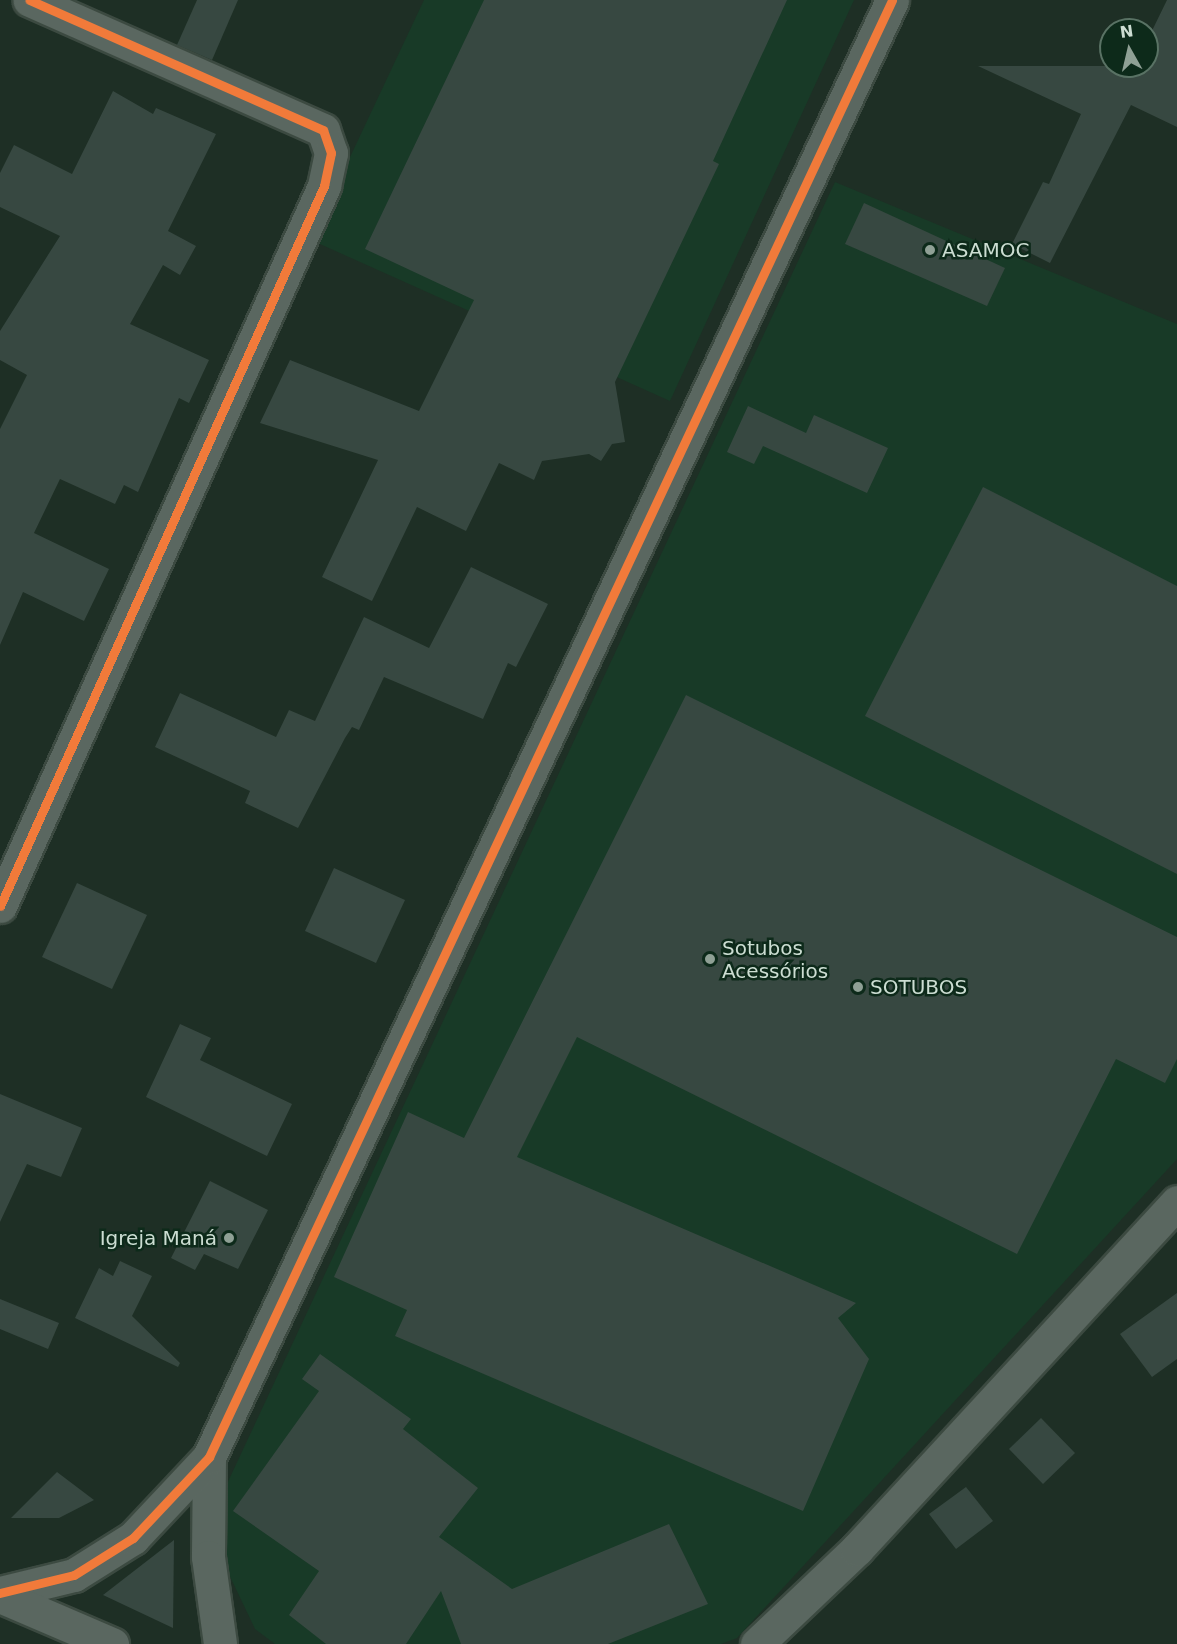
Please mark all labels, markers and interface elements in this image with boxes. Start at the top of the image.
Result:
north arrow [1099,18,1159,78]
text: N [1119,21,1135,42]
place label: ASAMOC [942,238,1029,262]
marker: ASAMOC [923,243,937,257]
place label: Sotubos Acessórios [722,936,828,983]
marker: Sotubos Acessórios [703,952,717,966]
place label: SOTUBOS [870,975,967,999]
marker: SOTUBOS [851,980,865,994]
place label: Igreja Maná [100,1226,217,1250]
marker: Igreja Maná [222,1231,236,1245]

